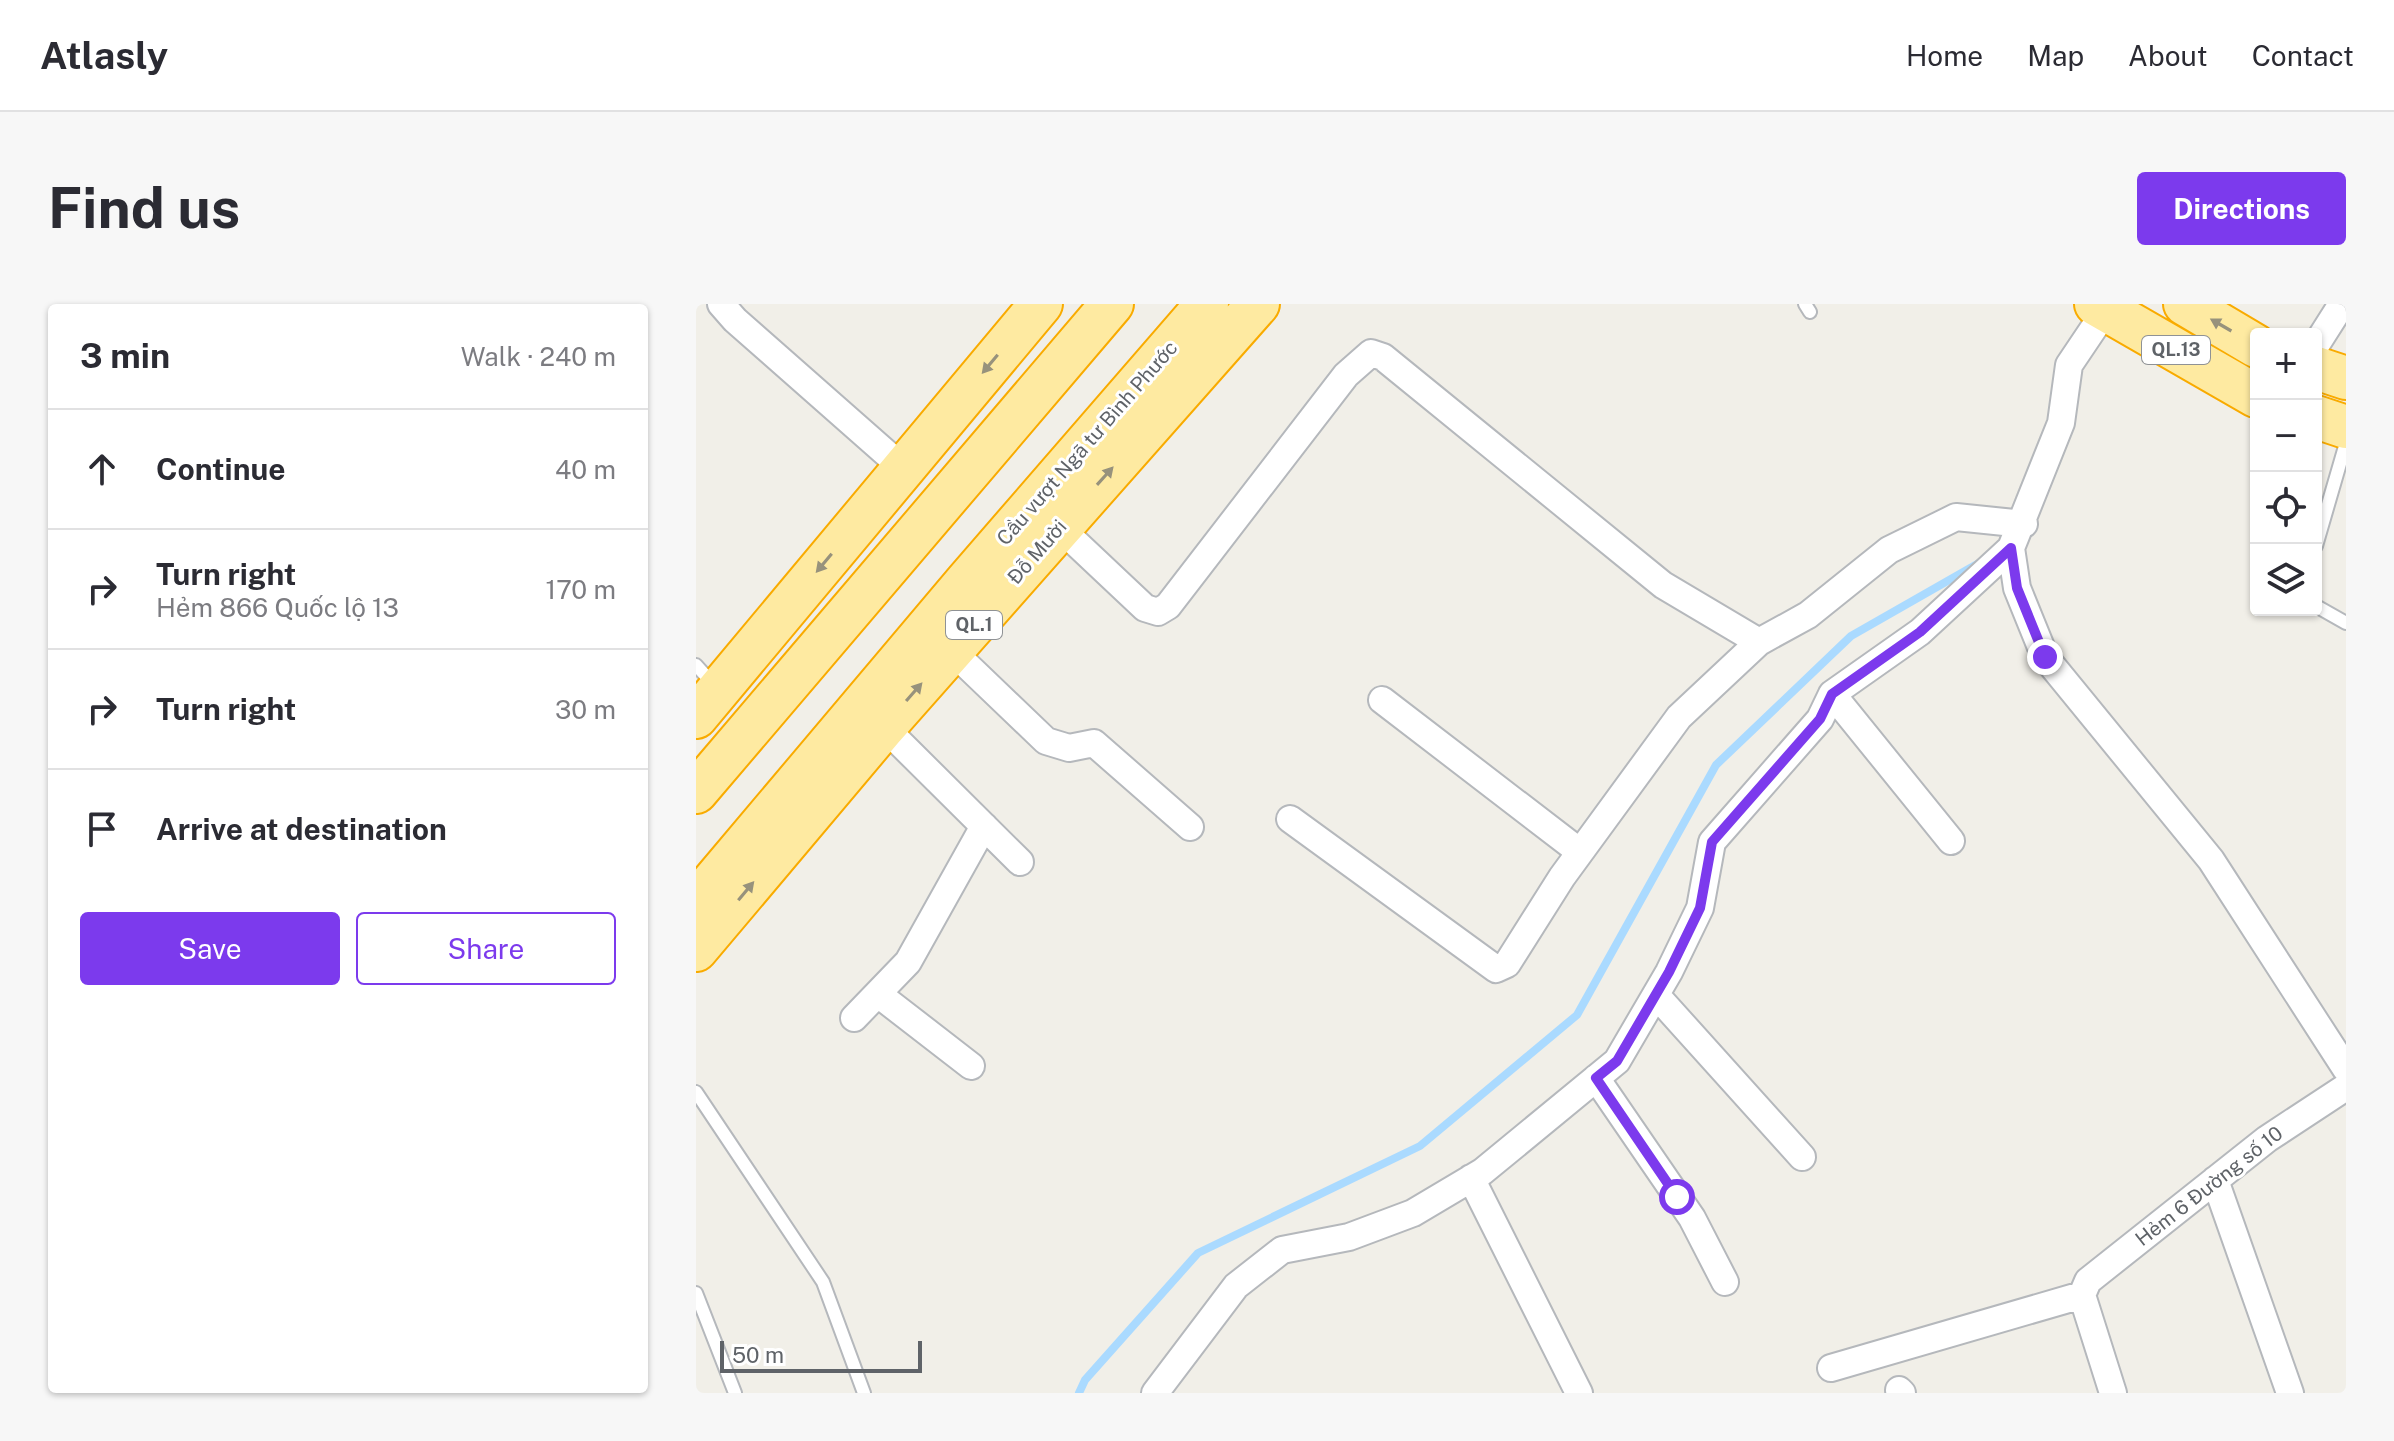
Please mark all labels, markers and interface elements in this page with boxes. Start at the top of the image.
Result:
text: Atlasly [40,33,168,78]
text: Home [1906,39,1983,72]
text: Map [2027,39,2084,72]
text: About [2128,39,2208,72]
text: Contact [2252,39,2354,72]
button: Directions [2137,172,2346,245]
text: Find us [48,175,240,241]
one-way arrow [2210,318,2232,332]
map controls [2250,328,2322,616]
button: + [2250,328,2322,400]
text: 3 min [80,336,170,376]
street label: Cầu vượt Ngã tư Bình Phước [992,336,1182,550]
road number: QL.13 [2142,336,2210,364]
text: Walk · 240 m [461,341,616,372]
one-way arrow [982,353,999,373]
button: − [2250,400,2322,472]
icon: ahead [80,447,124,491]
text: Continue [156,451,286,487]
text: 40 m [555,454,616,485]
one-way arrow [1095,467,1113,486]
button: locate [2250,472,2322,544]
street label: Đỗ Mười [1003,515,1071,589]
button: layers [2250,544,2322,616]
one-way arrow [816,553,833,573]
text: Turn right [156,556,296,592]
icon: right [80,567,124,611]
text: 170 m [546,574,616,605]
text: Hẻm 866 Quốc lộ 13 [156,592,399,623]
road number: QL.1 [946,611,1002,639]
route end [2027,639,2063,675]
one-way arrow [905,683,923,702]
icon: right [80,687,124,731]
text: Turn right [156,691,296,727]
text: 30 m [555,694,616,725]
icon: arrive [80,807,124,851]
text: Arrive at destination [156,811,447,847]
one-way arrow [737,881,754,901]
button: Save [80,912,340,985]
button: Share [356,912,616,985]
street label: Hẻm 6 Đường số 10 [2131,1121,2287,1251]
route start [1659,1179,1695,1215]
scale bar [720,1337,922,1373]
text: 50 m [732,1342,784,1368]

